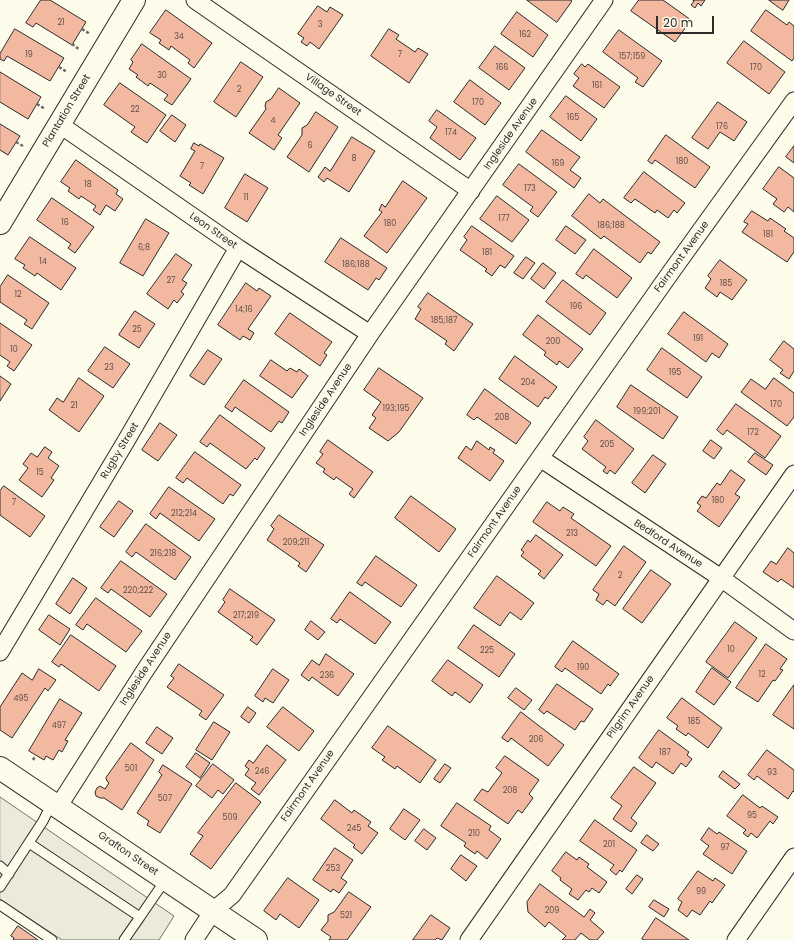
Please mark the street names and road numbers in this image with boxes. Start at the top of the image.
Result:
street label: Village Street [303,71,363,119]
street label: Plantation Street [41,72,93,150]
street label: Ingleside Avenue [482,96,540,172]
street label: Leon Street [187,210,239,252]
street label: Fairmont Avenue [652,219,712,295]
street label: Ingleside Avenue [297,361,355,439]
street label: Rugby Street [98,421,142,481]
street label: Fairmont Avenue [466,484,524,560]
street label: Bedford Avenue [631,517,705,571]
street label: Ingleside Avenue [118,630,174,708]
street label: Pilgrim Avenue [605,673,657,741]
street label: Fairmont Avenue [279,748,337,824]
street label: Grafton Street [96,829,160,879]

